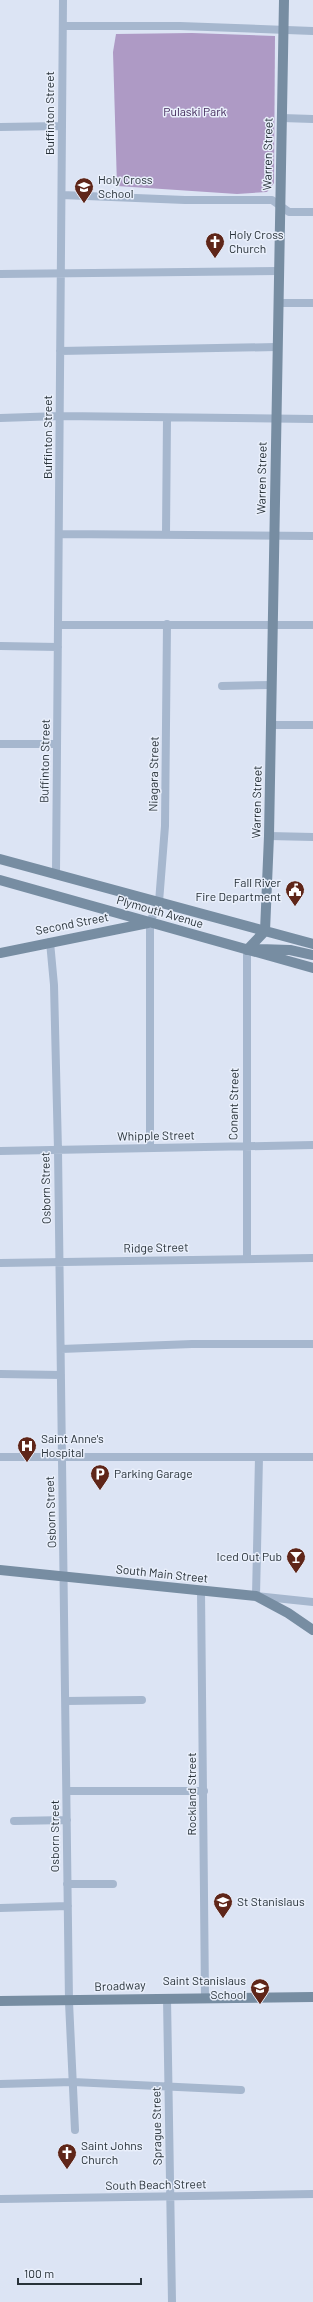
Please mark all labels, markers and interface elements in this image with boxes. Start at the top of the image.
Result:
street label: Buffinton Street [42,71,56,155]
park label: Pulaski Park [163,104,227,118]
street label: Warren Street [259,117,275,190]
place label: Holy Cross School [98,172,153,200]
school or university icon: Holy Cross School [73,176,95,204]
place label: Holy Cross Church [229,227,284,255]
church icon: Holy Cross Church [204,231,226,259]
street label: Buffinton Street [40,395,54,479]
street label: Warren Street [253,441,269,514]
street label: Buffinton Street [36,719,52,803]
street label: Niagara Street [145,736,161,812]
street label: Warren Street [248,765,264,838]
place label: Fall River Fire Department [195,875,282,903]
public building icon: Fall River Fire Department [284,879,306,907]
street label: Plymouth Avenue [115,892,205,930]
street label: Second Street [34,909,110,937]
street label: Conant Street [225,1068,241,1140]
street label: Whipple Street [117,1127,195,1143]
street label: Osborn Street [37,1152,53,1224]
street label: Ridge Street [123,1239,189,1255]
place label: Saint Anne's Hospital [41,1431,104,1459]
hospital icon: Saint Anne's Hospital [16,1435,38,1463]
parking icon: Parking Garage [89,1463,111,1491]
place label: Parking Garage [114,1466,193,1480]
street label: Osborn Street [42,1476,58,1548]
bar icon: Iced Out Pub [285,1546,307,1574]
place label: Iced Out Pub [217,1549,282,1563]
street label: South Main Street [115,1561,209,1585]
street label: Rockland Street [184,1752,198,1836]
street label: Osborn Street [47,1800,61,1872]
school or university icon: St Stanislaus [212,1891,234,1919]
place label: St Stanislaus [237,1894,305,1908]
place label: Saint Stanislaus School [163,1973,246,2001]
street label: Broadway [94,1977,146,1993]
school or university icon: Saint Stanislaus School [249,1977,271,2005]
street label: Sprague Street [148,2087,164,2165]
place label: Saint Johns Church [81,2138,143,2166]
church icon: Saint Johns Church [56,2142,78,2170]
street label: South Beach Street [105,2176,207,2192]
scale bar [18,2260,141,2286]
text: 100 m [24,2266,54,2280]

